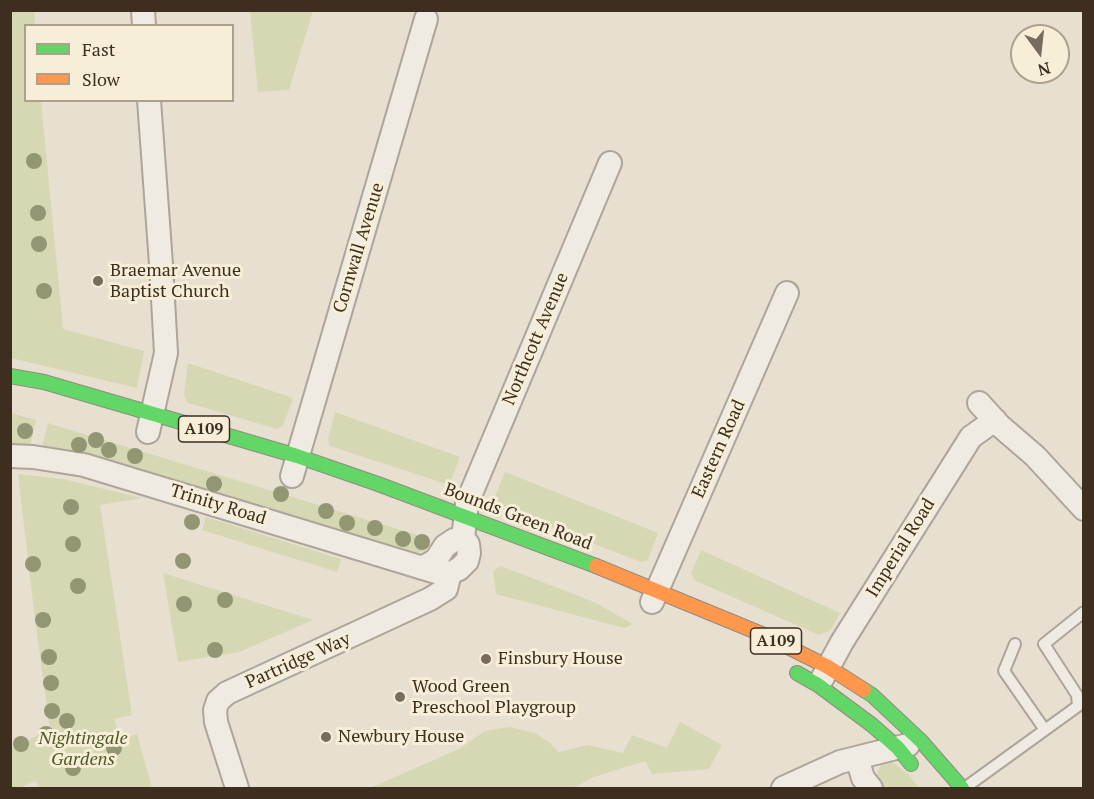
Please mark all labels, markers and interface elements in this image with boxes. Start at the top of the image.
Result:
legend [24,24,234,102]
north arrow [1010,24,1070,84]
text: Fast [82,37,115,61]
text: N [1035,57,1053,82]
text: Slow [82,67,120,91]
street label: Cornwall Avenue [329,180,389,316]
place label: Braemar Avenue Baptist Church [110,260,241,302]
street label: Northcott Avenue [498,270,574,408]
marker: Braemar Avenue Baptist Church [91,274,105,288]
street label: Eastern Road [688,397,750,501]
road number: A109 [178,416,230,442]
street label: Bounds Green Road [441,479,595,555]
street label: Trinity Road [167,480,269,530]
street label: Imperial Road [862,495,940,601]
street label: Partridge Way [242,628,354,694]
road number: A109 [750,628,802,654]
place label: Finsbury House [498,648,623,670]
marker: Finsbury House [479,652,493,666]
place label: Wood Green Preschool Playgroup [412,676,576,718]
marker: Wood Green Preschool Playgroup [393,690,407,704]
place label: Newbury House [338,726,464,748]
park label: Nightingale Gardens [38,728,128,771]
marker: Newbury House [319,730,333,744]

